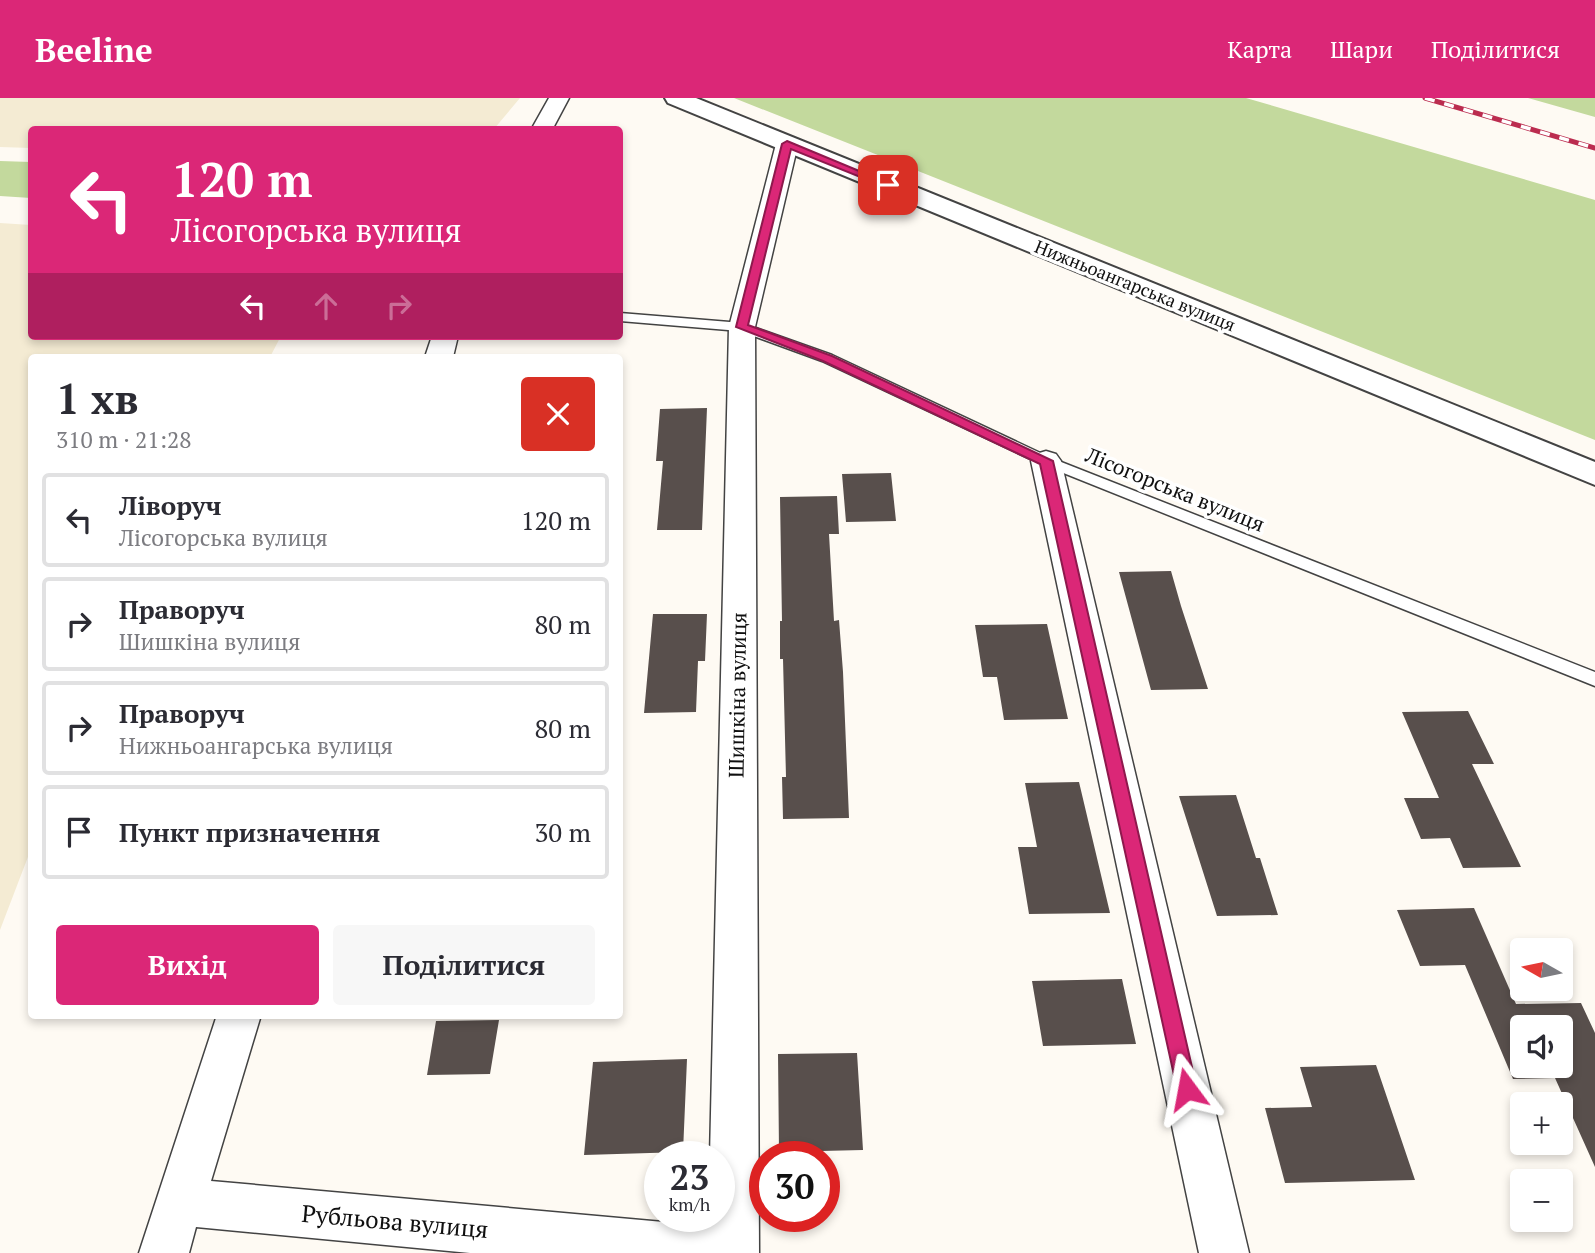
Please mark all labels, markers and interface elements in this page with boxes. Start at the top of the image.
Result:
text: Beeline [35,28,153,71]
text: Карта [1227,33,1292,65]
text: Шари [1330,33,1393,65]
text: Поділитися [1431,33,1560,65]
text: 120 m [171,146,313,211]
icon: left [56,154,147,245]
pin [858,155,918,215]
icon: arrive [869,166,907,204]
text: Лісогорська вулиця [171,209,462,251]
street label: Нижньоангарська вулиця [1031,234,1239,336]
icon: left [234,287,272,325]
icon: ahead [307,287,345,325]
icon: right [380,287,418,325]
text: 1 хв [56,370,139,426]
button: close [521,377,595,451]
text: 310 m · 21:28 [56,424,191,455]
street label: Лісогорська вулиця [1081,440,1269,538]
text: Ліворуч [119,488,222,522]
icon: left [60,501,98,539]
text: 120 m [521,503,591,537]
text: Лісогорська вулиця [119,522,328,553]
text: Праворуч [119,592,245,626]
icon: right [60,605,98,643]
text: 80 m [535,607,591,641]
street label: Шишкіна вулиця [722,612,752,778]
text: Шишкіна вулиця [119,626,300,657]
text: Праворуч [119,696,245,730]
icon: right [60,709,98,747]
text: 80 m [535,711,591,745]
text: Нижньоангарська вулиця [119,730,393,761]
icon: arrive [60,813,98,851]
text: Пункт призначення [119,815,380,849]
text: 30 m [535,815,591,849]
button: Вихід [56,925,319,1005]
button: Поділитися [333,925,595,1005]
north arrow [1510,938,1573,1001]
map controls [1510,938,1573,1232]
button: sound [1510,1015,1573,1078]
position arrow [1150,1052,1224,1126]
button: + [1510,1092,1573,1155]
speed limit sign: 30 [749,1141,840,1232]
text: 23 [670,1154,709,1200]
button: − [1510,1169,1573,1232]
text: km/h [669,1192,710,1216]
street label: Рубльова вулиця [300,1197,490,1245]

